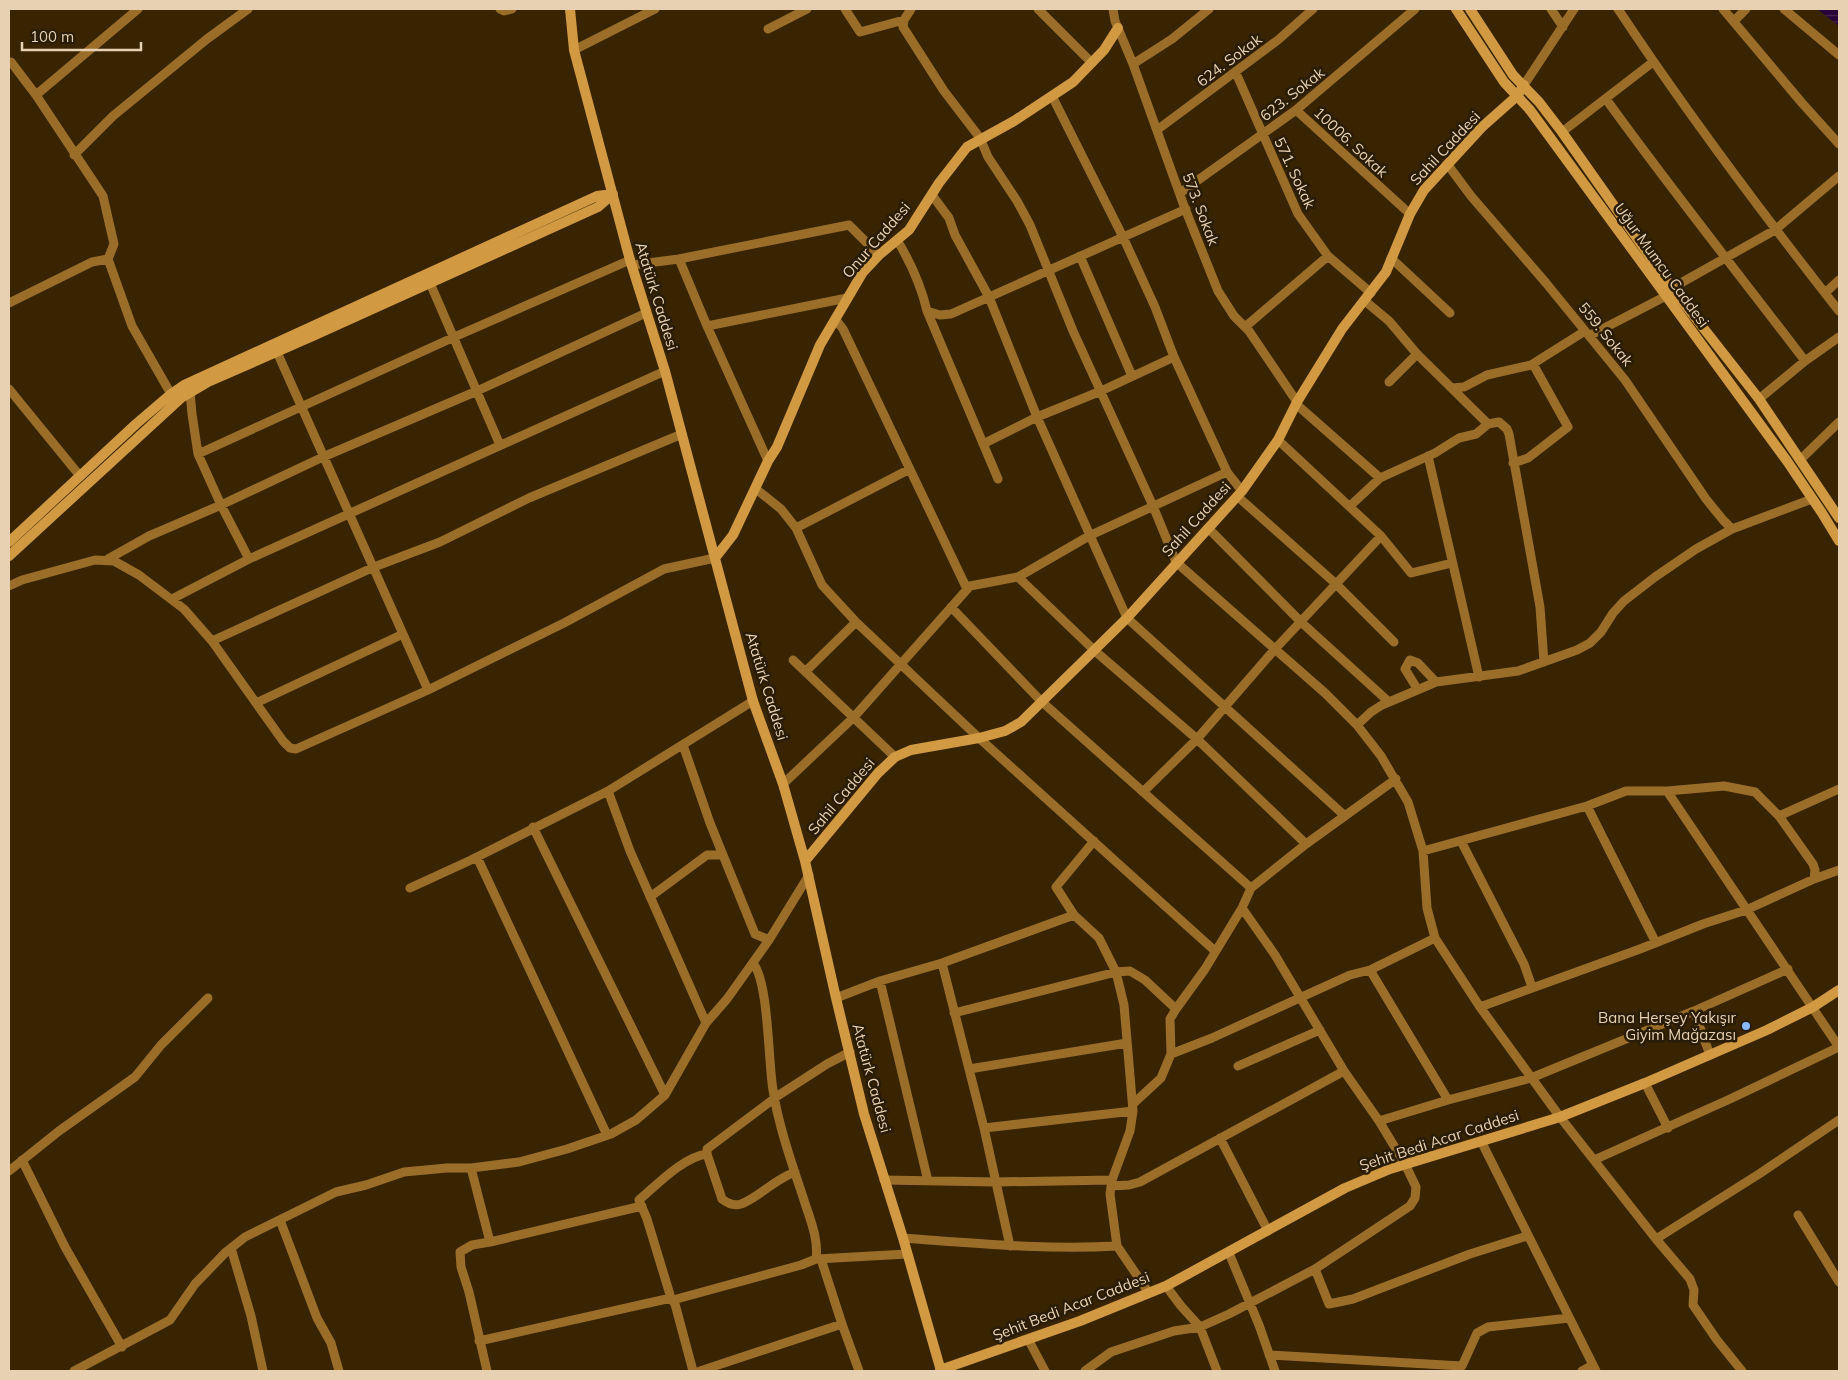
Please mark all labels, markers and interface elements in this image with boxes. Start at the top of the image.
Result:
scale bar [22,20,141,52]
text: 100 m [30,27,74,46]
street label: 624. Sokak [1193,29,1266,91]
street label: 623. Sokak [1256,63,1328,125]
street label: 10006. Sokak [1310,103,1392,181]
street label: Sahil Caddesi [1406,107,1484,189]
street label: 571. Sokak [1270,134,1320,212]
street label: 573. Sokak [1178,170,1224,248]
street label: Onur Caddesi [838,198,914,282]
street label: Uğur Mumcu Caddesi [1611,199,1713,331]
street label: Atatürk Caddesi [632,240,682,352]
street label: 559. Sokak [1575,298,1638,370]
street label: Sahil Caddesi [1157,478,1235,560]
street label: Atatürk Caddesi [742,630,792,742]
street label: Sahil Caddesi [803,754,879,838]
place label: Bana Herşey Yakışır Giyim Mağazası [1598,1008,1737,1044]
marker: Bana Herşey Yakışır Giyim Mağazası [1740,1020,1752,1032]
street label: Atatürk Caddesi [848,1021,896,1135]
street label: Şehit Bedi Acar Caddesi [1357,1105,1521,1175]
street label: Şehit Bedi Acar Caddesi [990,1267,1152,1345]

